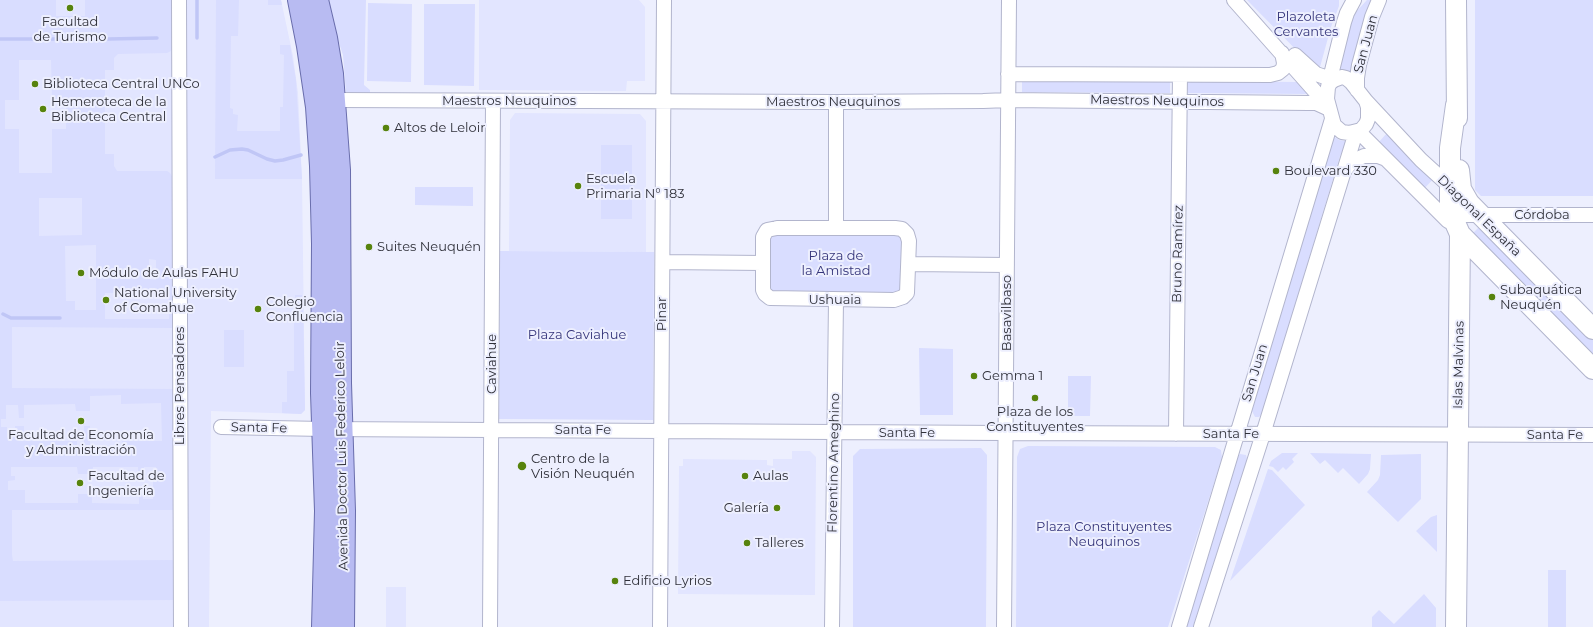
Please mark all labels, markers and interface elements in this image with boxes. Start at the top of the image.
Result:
marker: Facultad de Turismo [65,3,75,13]
park label: Plazoleta Cervantes [1274,9,1338,40]
street label: San Juan [1351,13,1381,75]
place label: Facultad de Turismo [34,14,106,45]
place label: Biblioteca Central UNCo [43,76,200,92]
marker: Biblioteca Central UNCo [30,79,40,89]
street label: Maestros Neuquinos [1090,92,1224,110]
street label: Maestros Neuquinos [442,93,576,109]
place label: Hemeroteca de la Biblioteca Central [51,94,167,125]
street label: Maestros Neuquinos [766,94,900,110]
marker: Hemeroteca de la Biblioteca Central [38,104,48,114]
place label: Altos de Leloir [394,120,485,136]
marker: Altos de Leloir [381,123,391,133]
place label: Boulevard 330 [1284,163,1377,179]
marker: Boulevard 330 [1271,166,1281,176]
place label: Escuela Primaria N° 183 [586,171,685,202]
street label: Diagonal España [1434,172,1524,260]
marker: Escuela Primaria N° 183 [573,181,583,191]
street label: Bruno Ramírez [1169,205,1187,303]
street label: Córdoba [1514,207,1570,223]
place label: Suites Neuquén [377,239,481,255]
marker: Suites Neuquén [364,242,374,252]
park label: Plaza de la Amistad [801,248,871,279]
place label: Módulo de Aulas FAHU [89,265,239,281]
marker: Módulo de Aulas FAHU [76,268,86,278]
street label: Basavilbaso [999,275,1015,351]
place label: Subaquática Neuquén [1500,282,1582,313]
place label: National University of Comahue [114,285,237,316]
street label: Ushuaia [808,292,862,308]
marker: Subaquática Neuquén [1487,292,1497,302]
place label: Colegio Confluencia [266,294,344,325]
marker: National University of Comahue [101,295,111,305]
street label: Pinar [654,297,670,331]
marker: Colegio Confluencia [253,304,263,314]
street label: Islas Malvinas [1450,321,1468,409]
street label: Libres Pensadores [172,327,188,445]
park label: Plaza Caviahue [528,327,626,343]
street label: Caviahue [484,334,500,394]
street label: Avenida Doctor Luis Federico Leloir [332,341,352,571]
street label: San Juan [1239,342,1271,404]
place label: Gemma 1 [982,368,1043,384]
marker: Gemma 1 [969,371,979,381]
street label: Florentino Ameghino [825,393,843,533]
marker: Plaza de los Constituyentes [1030,393,1040,403]
place label: Plaza de los Constituyentes [986,404,1084,435]
marker: Facultad de Economía y Administración [76,416,86,426]
street label: Santa Fe [231,420,287,436]
street label: Santa Fe [555,422,611,438]
street label: Santa Fe [879,425,935,441]
street label: Santa Fe [1203,426,1259,442]
place label: Facultad de Economía y Administración [8,427,154,458]
street label: Santa Fe [1527,427,1583,443]
place label: Centro de la Visión Neuquén [531,451,635,482]
marker: Centro de la Visión Neuquén [516,460,528,472]
place label: Facultad de Ingeniería [88,468,165,499]
place label: Aulas [753,468,788,484]
marker: Aulas [740,471,750,481]
marker: Facultad de Ingeniería [75,478,85,488]
place label: Galería [724,500,769,516]
marker: Galería [772,503,782,513]
park label: Plaza Constituyentes Neuquinos [1036,519,1172,550]
place label: Talleres [755,535,804,551]
marker: Talleres [742,538,752,548]
place label: Edificio Lyrios [623,573,712,589]
marker: Edificio Lyrios [610,576,620,586]

